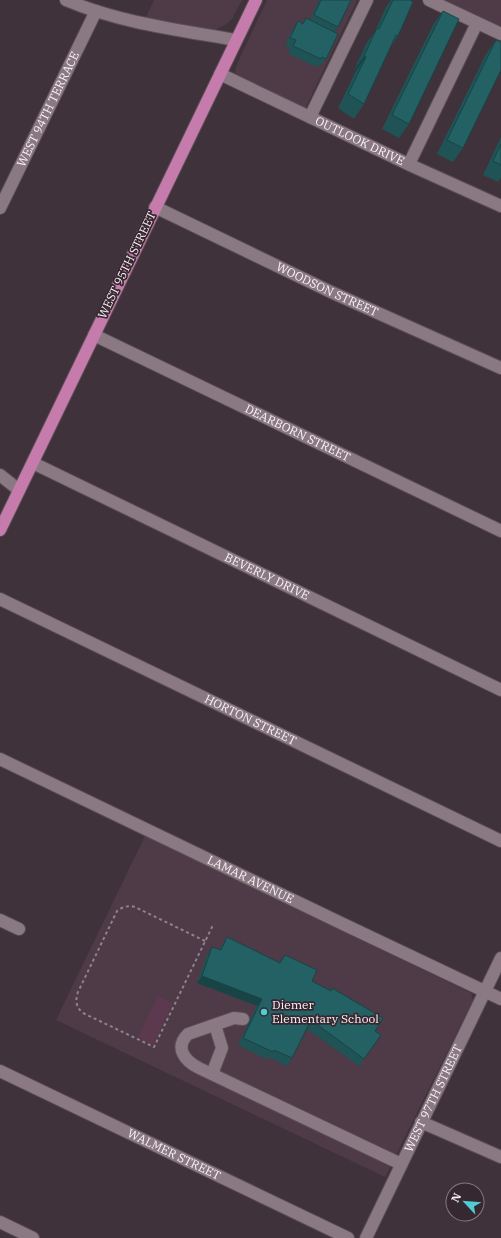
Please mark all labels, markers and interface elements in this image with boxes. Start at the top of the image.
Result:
street label: WEST 94TH TERRACE [13,49,82,169]
street label: OUTLOOK DRIVE [313,113,407,168]
street label: WEST 95TH STREET [94,209,159,321]
street label: WOODSON STREET [274,259,381,319]
street label: DEARBORN STREET [243,401,353,464]
street label: BEVERLY DRIVE [222,549,312,603]
street label: HORTON STREET [202,691,299,748]
street label: LAMAR AVENUE [205,852,296,906]
place label: Diemer Elementary School [272,997,379,1026]
marker: Diemer Elementary School [259,1007,269,1017]
street label: WEST 97TH STREET [401,1042,465,1154]
street label: WALMER STREET [125,1125,223,1183]
north arrow [445,1182,485,1222]
text: N [448,1190,464,1205]

